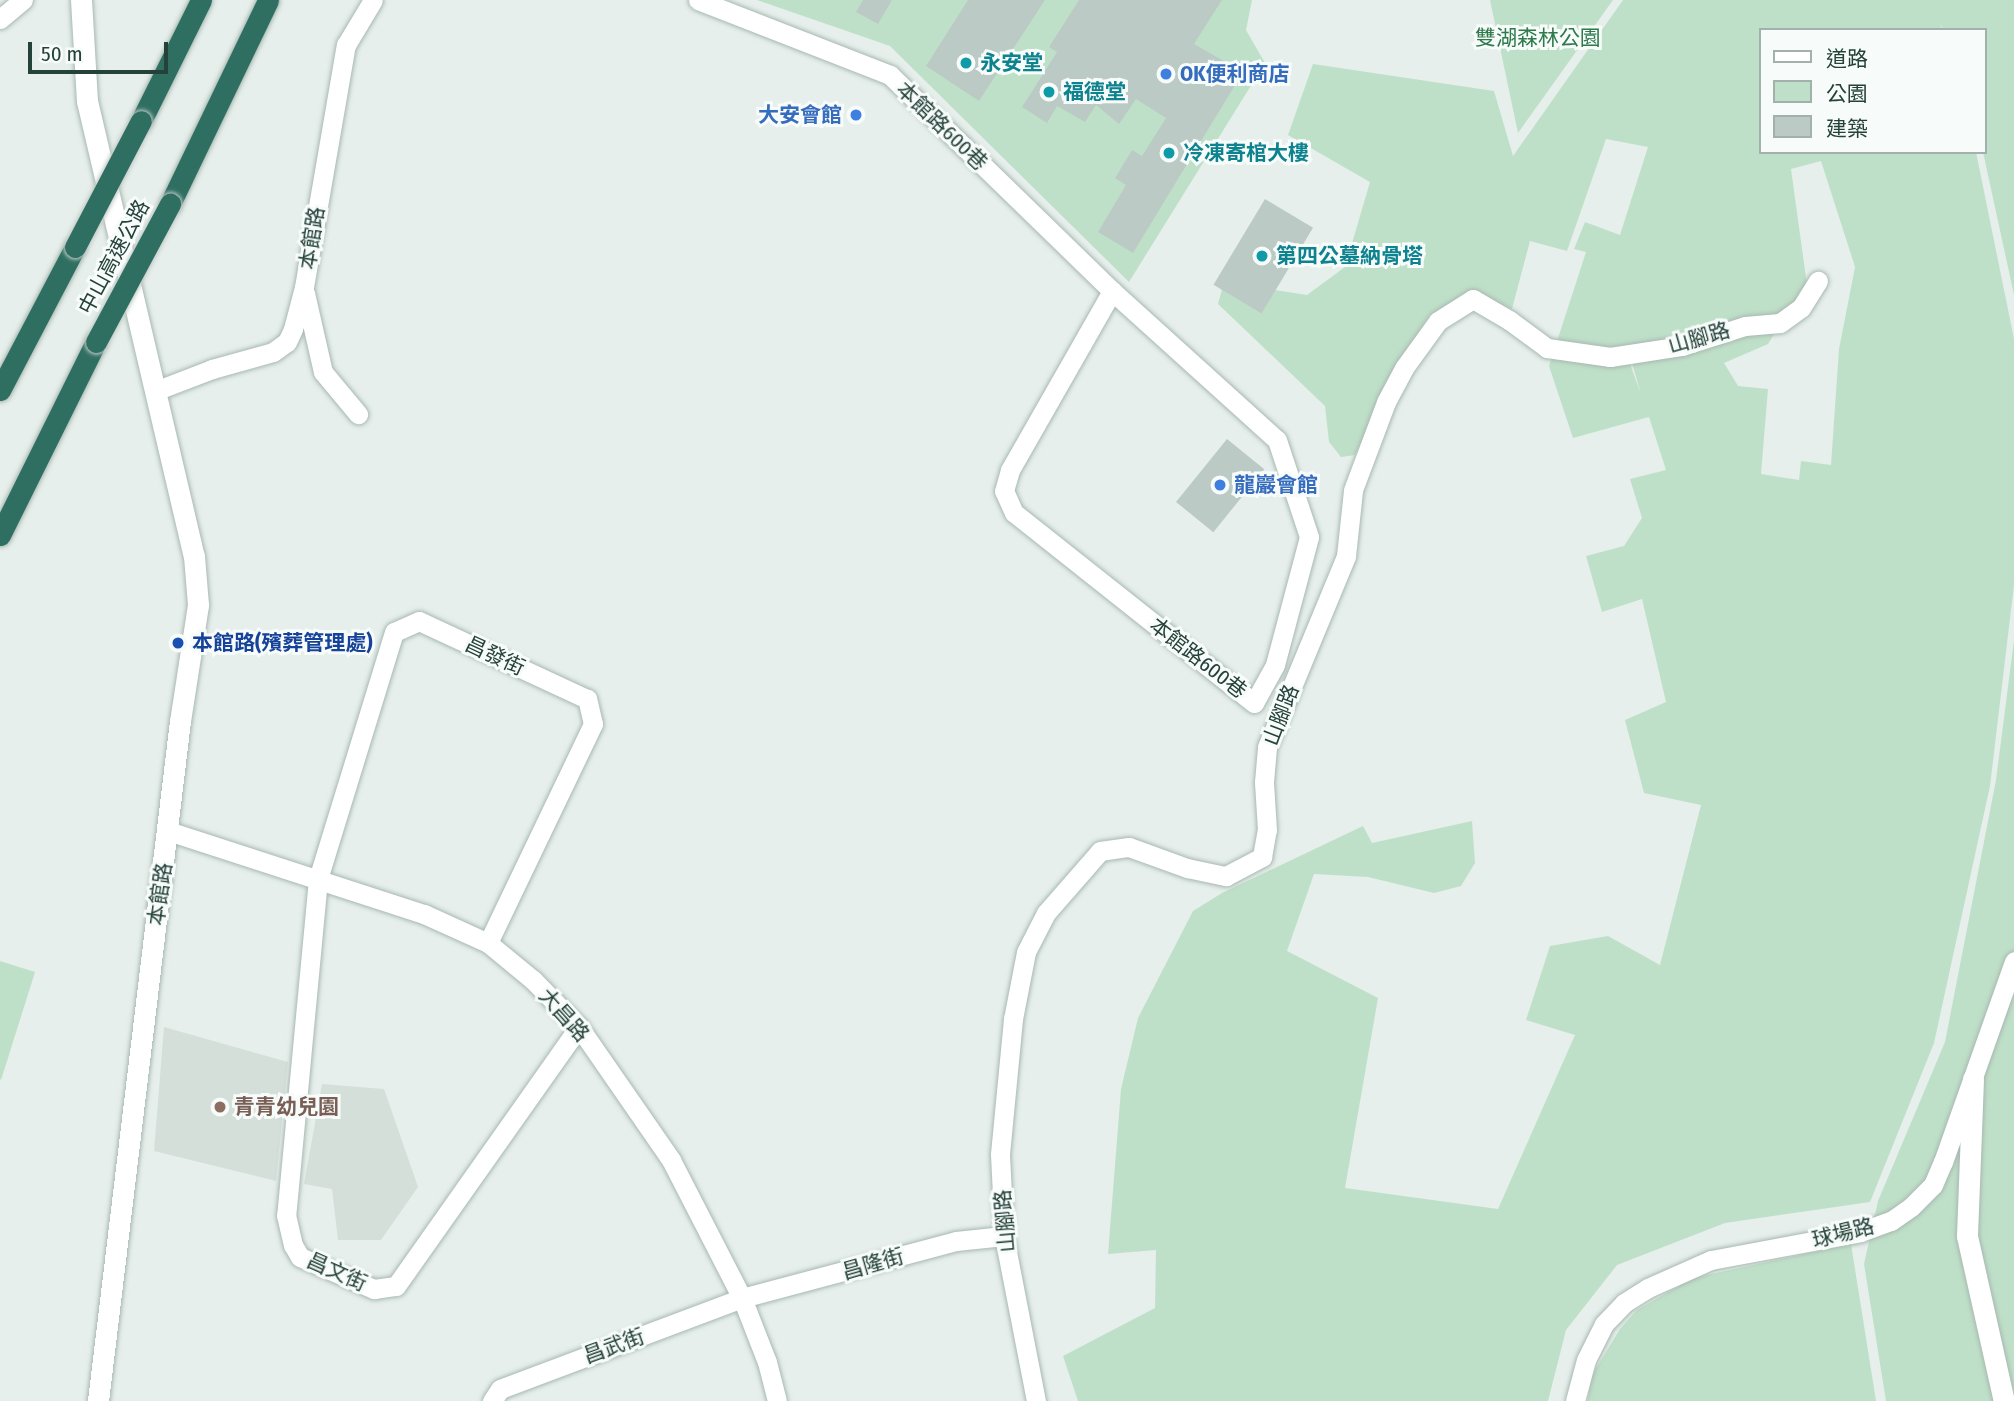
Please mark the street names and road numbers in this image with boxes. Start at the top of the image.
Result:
street label: 本館路600巷 [891,77,993,175]
street label: 中山高速公路 [73,195,155,319]
street label: 本館路 [295,205,329,271]
street label: 山腳路 [1665,317,1733,359]
street label: 本館路600巷 [1144,612,1252,704]
street label: 昌發街 [461,631,529,681]
street label: 山腳路 [1258,681,1304,749]
street label: 本館路 [143,861,177,927]
street label: 大昌路 [534,983,594,1047]
street label: 山腳路 [990,1189,1020,1253]
street label: 球場路 [1809,1213,1877,1253]
street label: 昌隆街 [839,1243,907,1285]
street label: 昌文街 [303,1248,371,1296]
street label: 昌武街 [580,1323,648,1369]

